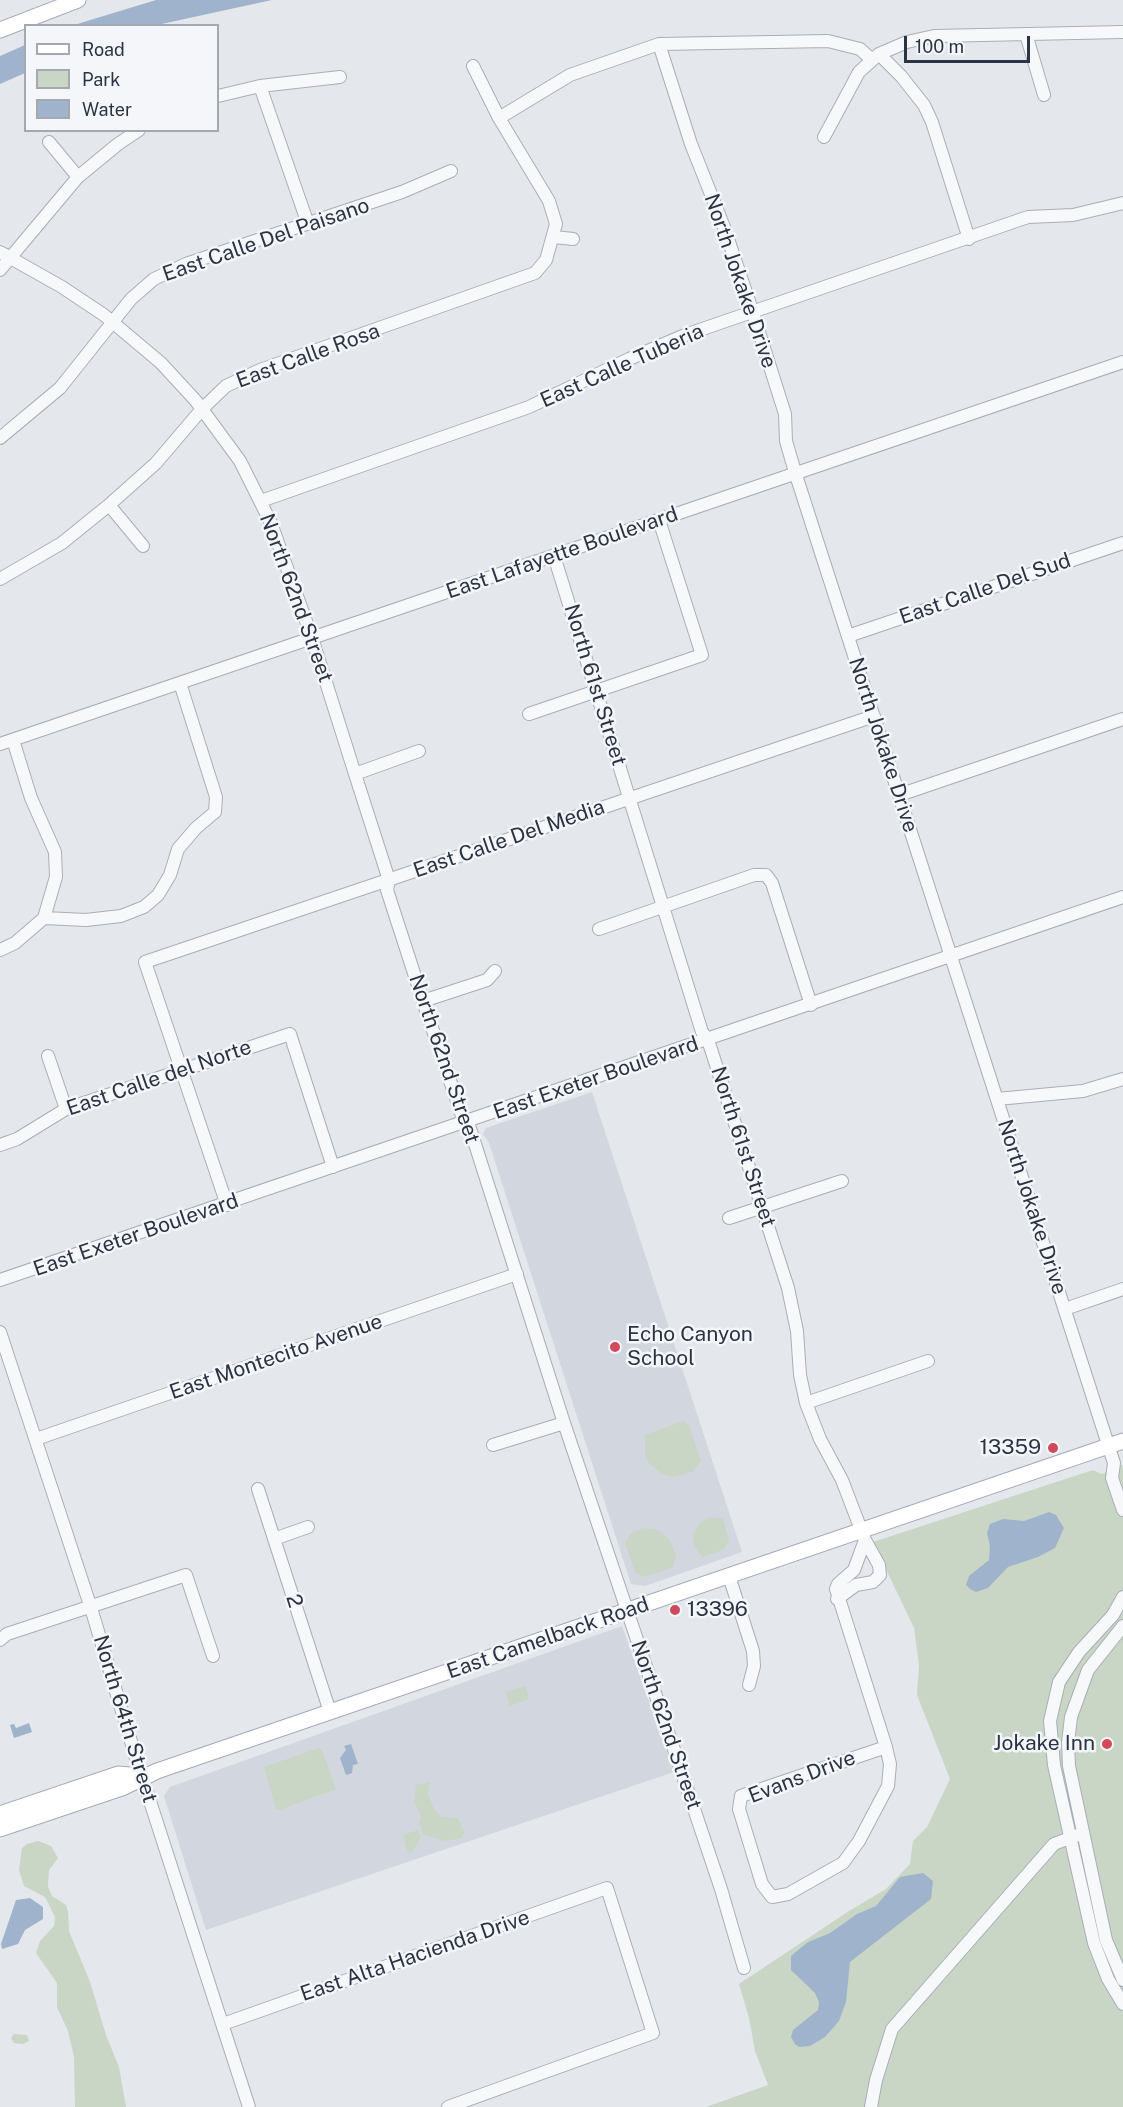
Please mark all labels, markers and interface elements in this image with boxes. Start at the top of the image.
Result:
legend [24,24,219,132]
scale bar [907,24,1033,62]
text: 100 m [915,36,964,57]
text: Road [82,39,125,60]
text: Park [82,69,120,90]
text: Water [82,99,132,120]
street label: North Jokake Drive [698,191,782,371]
street label: East Calle Del Paisano [159,193,373,287]
street label: East Calle Rosa [233,318,383,394]
street label: East Calle Tuberia [537,319,707,413]
street label: East Lafayette Boulevard [443,501,681,605]
street label: North 62nd Street [254,510,338,686]
street label: East Calle Del Sud [896,548,1074,630]
street label: North 61st Street [558,601,632,769]
street label: North Jokake Drive [843,654,923,836]
street label: East Calle Del Media [410,794,608,884]
street label: North 62nd Street [403,971,485,1147]
street label: East Exeter Boulevard [490,1031,702,1125]
street label: East Calle del Norte [63,1035,255,1121]
street label: North 61st Street [705,1063,781,1231]
street label: North Jokake Drive [992,1116,1072,1298]
street label: East Exeter Boulevard [30,1188,242,1282]
street label: East Montecito Avenue [166,1309,386,1405]
place label: Echo Canyon School [627,1322,753,1372]
marker: Echo Canyon School [608,1340,622,1354]
place label: 13359 [980,1435,1041,1461]
marker: 13359 [1046,1441,1060,1455]
street label: 2 [280,1591,308,1611]
street label: East Camelback Road [444,1592,652,1684]
place label: 13396 [687,1597,748,1623]
marker: 13396 [668,1603,682,1617]
street label: North 64th Street [88,1632,162,1806]
street label: North 62nd Street [625,1637,707,1813]
place label: Jokake Inn [993,1731,1095,1757]
marker: Jokake Inn [1100,1737,1114,1751]
street label: Evans Drive [745,1745,859,1809]
street label: East Alta Hacienda Drive [297,1905,533,2007]

